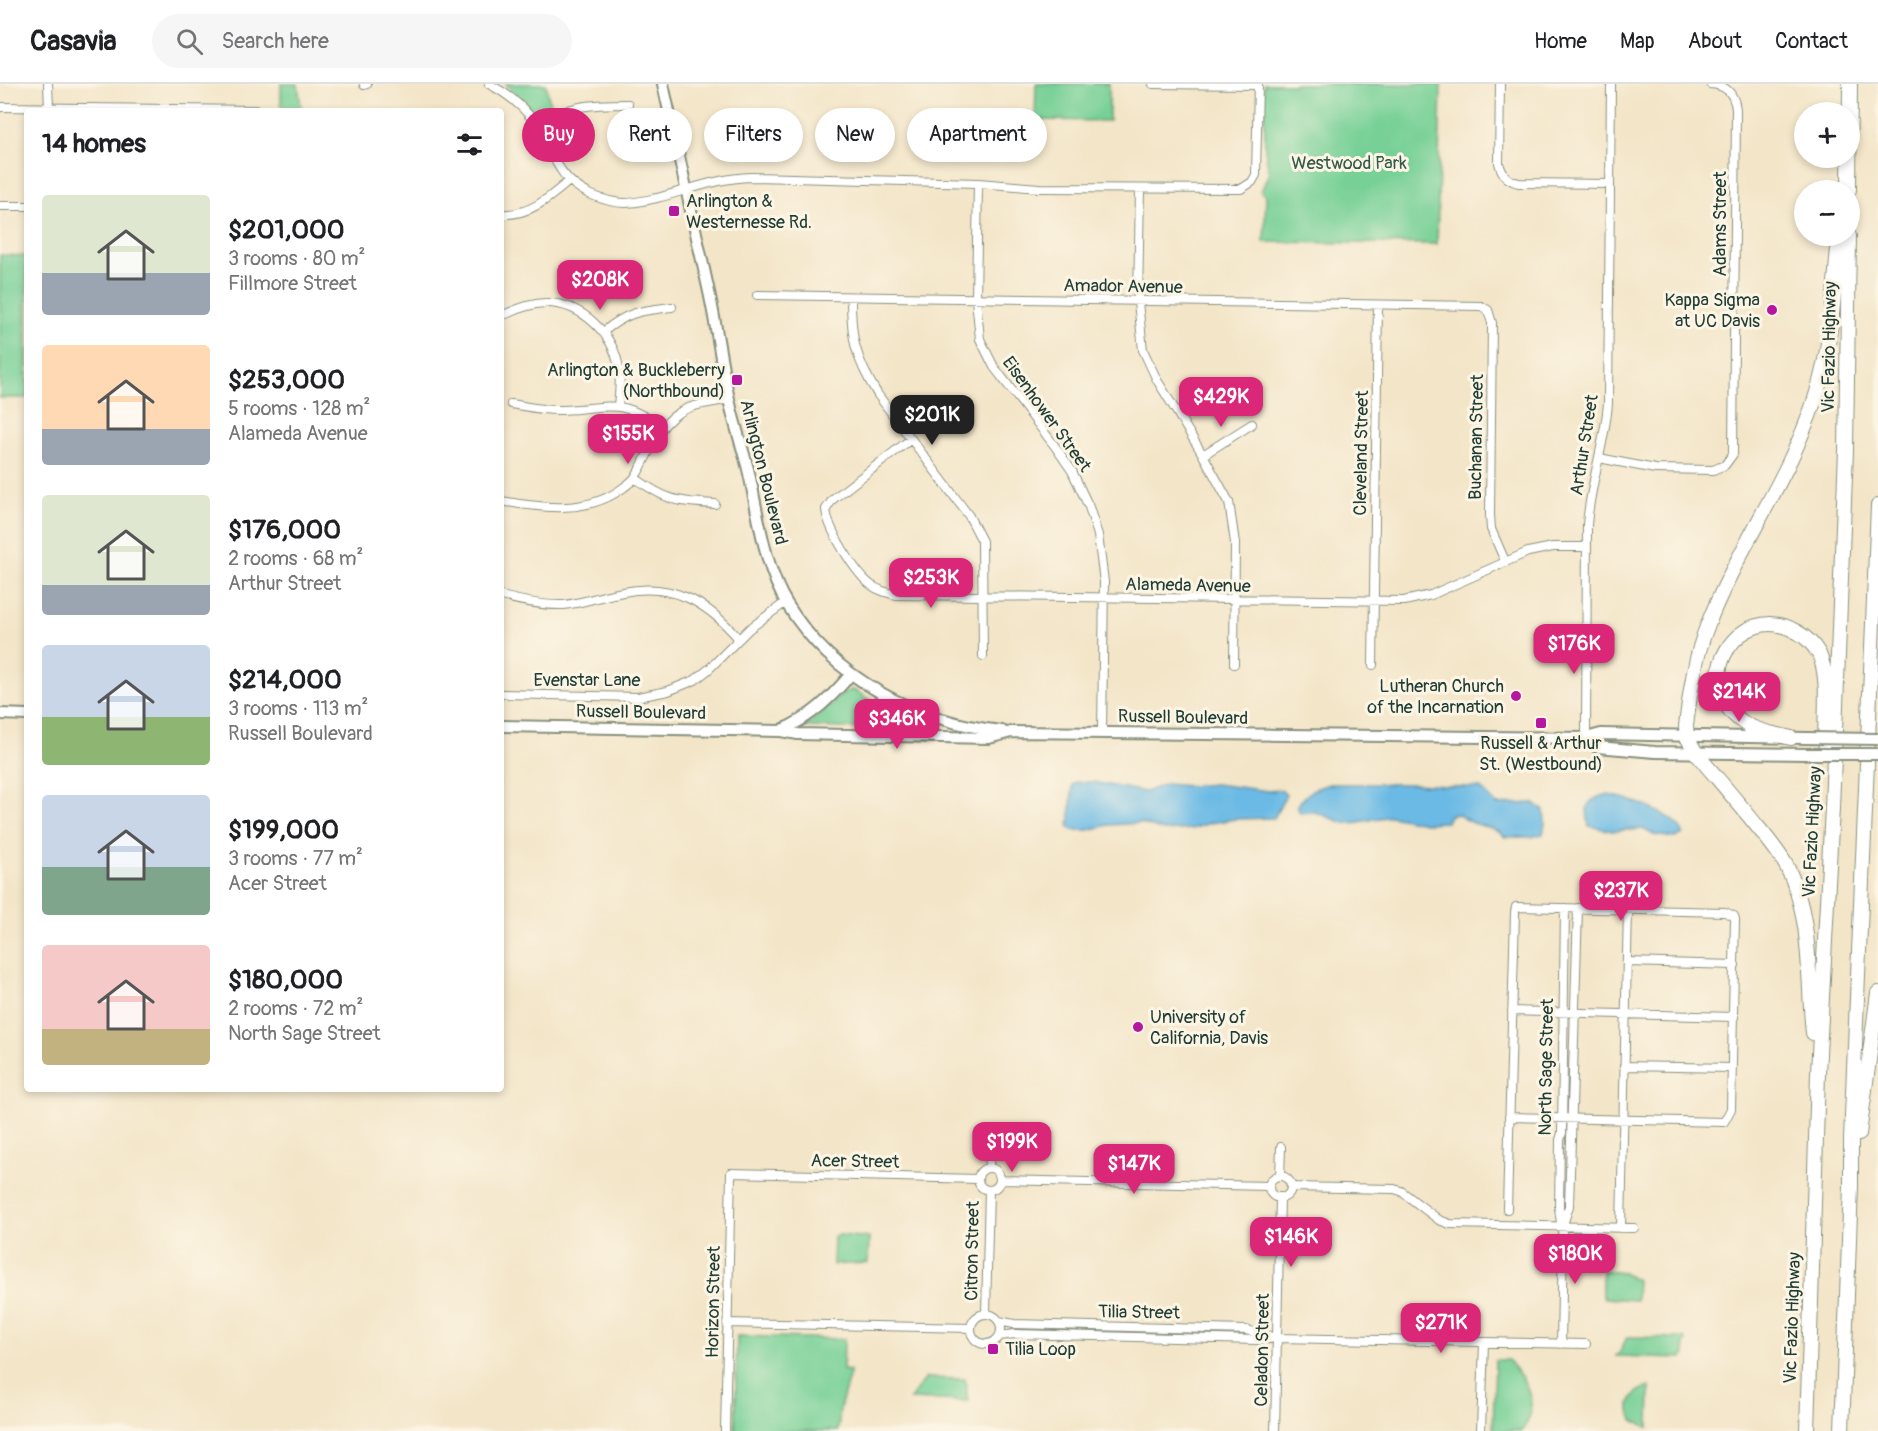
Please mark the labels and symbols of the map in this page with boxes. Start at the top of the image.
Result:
park label: Westwood Park [1291,152,1407,175]
street label: Adams Street [1709,171,1732,277]
place label: Arlington & Westernesse Rd. [686,190,812,234]
marker: Arlington & Westernesse Rd. [667,204,681,218]
pin: $208K [558,260,642,311]
street label: Amador Avenue [1063,274,1183,299]
street label: Vic Fazio Highway [1817,281,1842,413]
place label: Kappa Sigma at UC Davis [1664,289,1760,333]
marker: Kappa Sigma at UC Davis [1765,303,1779,317]
street label: Eisenhower Street [997,352,1097,477]
place label: Arlington & Buckleberry (Northbound) [547,359,725,403]
marker: Arlington & Buckleberry (Northbound) [730,373,744,387]
street label: Buchanan Street [1464,373,1489,500]
pin: $429K [1179,377,1263,428]
street label: Cleveland Street [1349,390,1374,516]
street label: Arthur Street [1565,392,1604,497]
pin: $201K [890,395,974,446]
street label: Arlington Boulevard [734,397,793,547]
pin: $155K [586,414,670,465]
pin: $253K [889,558,973,609]
street label: Alameda Avenue [1125,573,1251,598]
pin: $176K [1532,624,1616,675]
street label: Evenstar Lane [534,669,641,692]
pin: $214K [1697,672,1781,723]
place label: Lutheran Church of the Incarnation [1367,675,1504,719]
marker: Lutheran Church of the Incarnation [1509,689,1523,703]
pin: $346K [855,699,939,750]
street label: Russell Boulevard [576,700,706,725]
street label: Russell Boulevard [1118,705,1248,730]
marker: Russell & Arthur St. (Westbound) [1534,716,1548,730]
place label: Russell & Arthur St. (Westbound) [1479,732,1603,776]
street label: Vic Fazio Highway [1798,765,1827,898]
pin: $237K [1579,871,1663,922]
street label: North Sage Street [1534,997,1559,1136]
place label: University of California, Davis [1150,1006,1268,1050]
marker: University of California, Davis [1131,1020,1145,1034]
pin: $199K [970,1122,1054,1173]
pin: $147K [1092,1144,1176,1195]
street label: Acer Street [810,1149,900,1174]
street label: Citron Street [960,1200,985,1301]
pin: $146K [1249,1217,1333,1268]
pin: $180K [1533,1234,1617,1285]
street label: Horizon Street [701,1245,726,1358]
street label: Vic Fazio Highway [1779,1251,1806,1384]
street label: Celadon Street [1250,1292,1275,1407]
street label: Tilia Street [1098,1300,1181,1325]
pin: $271K [1399,1303,1483,1354]
place label: Tilia Loop [1005,1338,1076,1361]
marker: Tilia Loop [986,1342,1000,1356]

